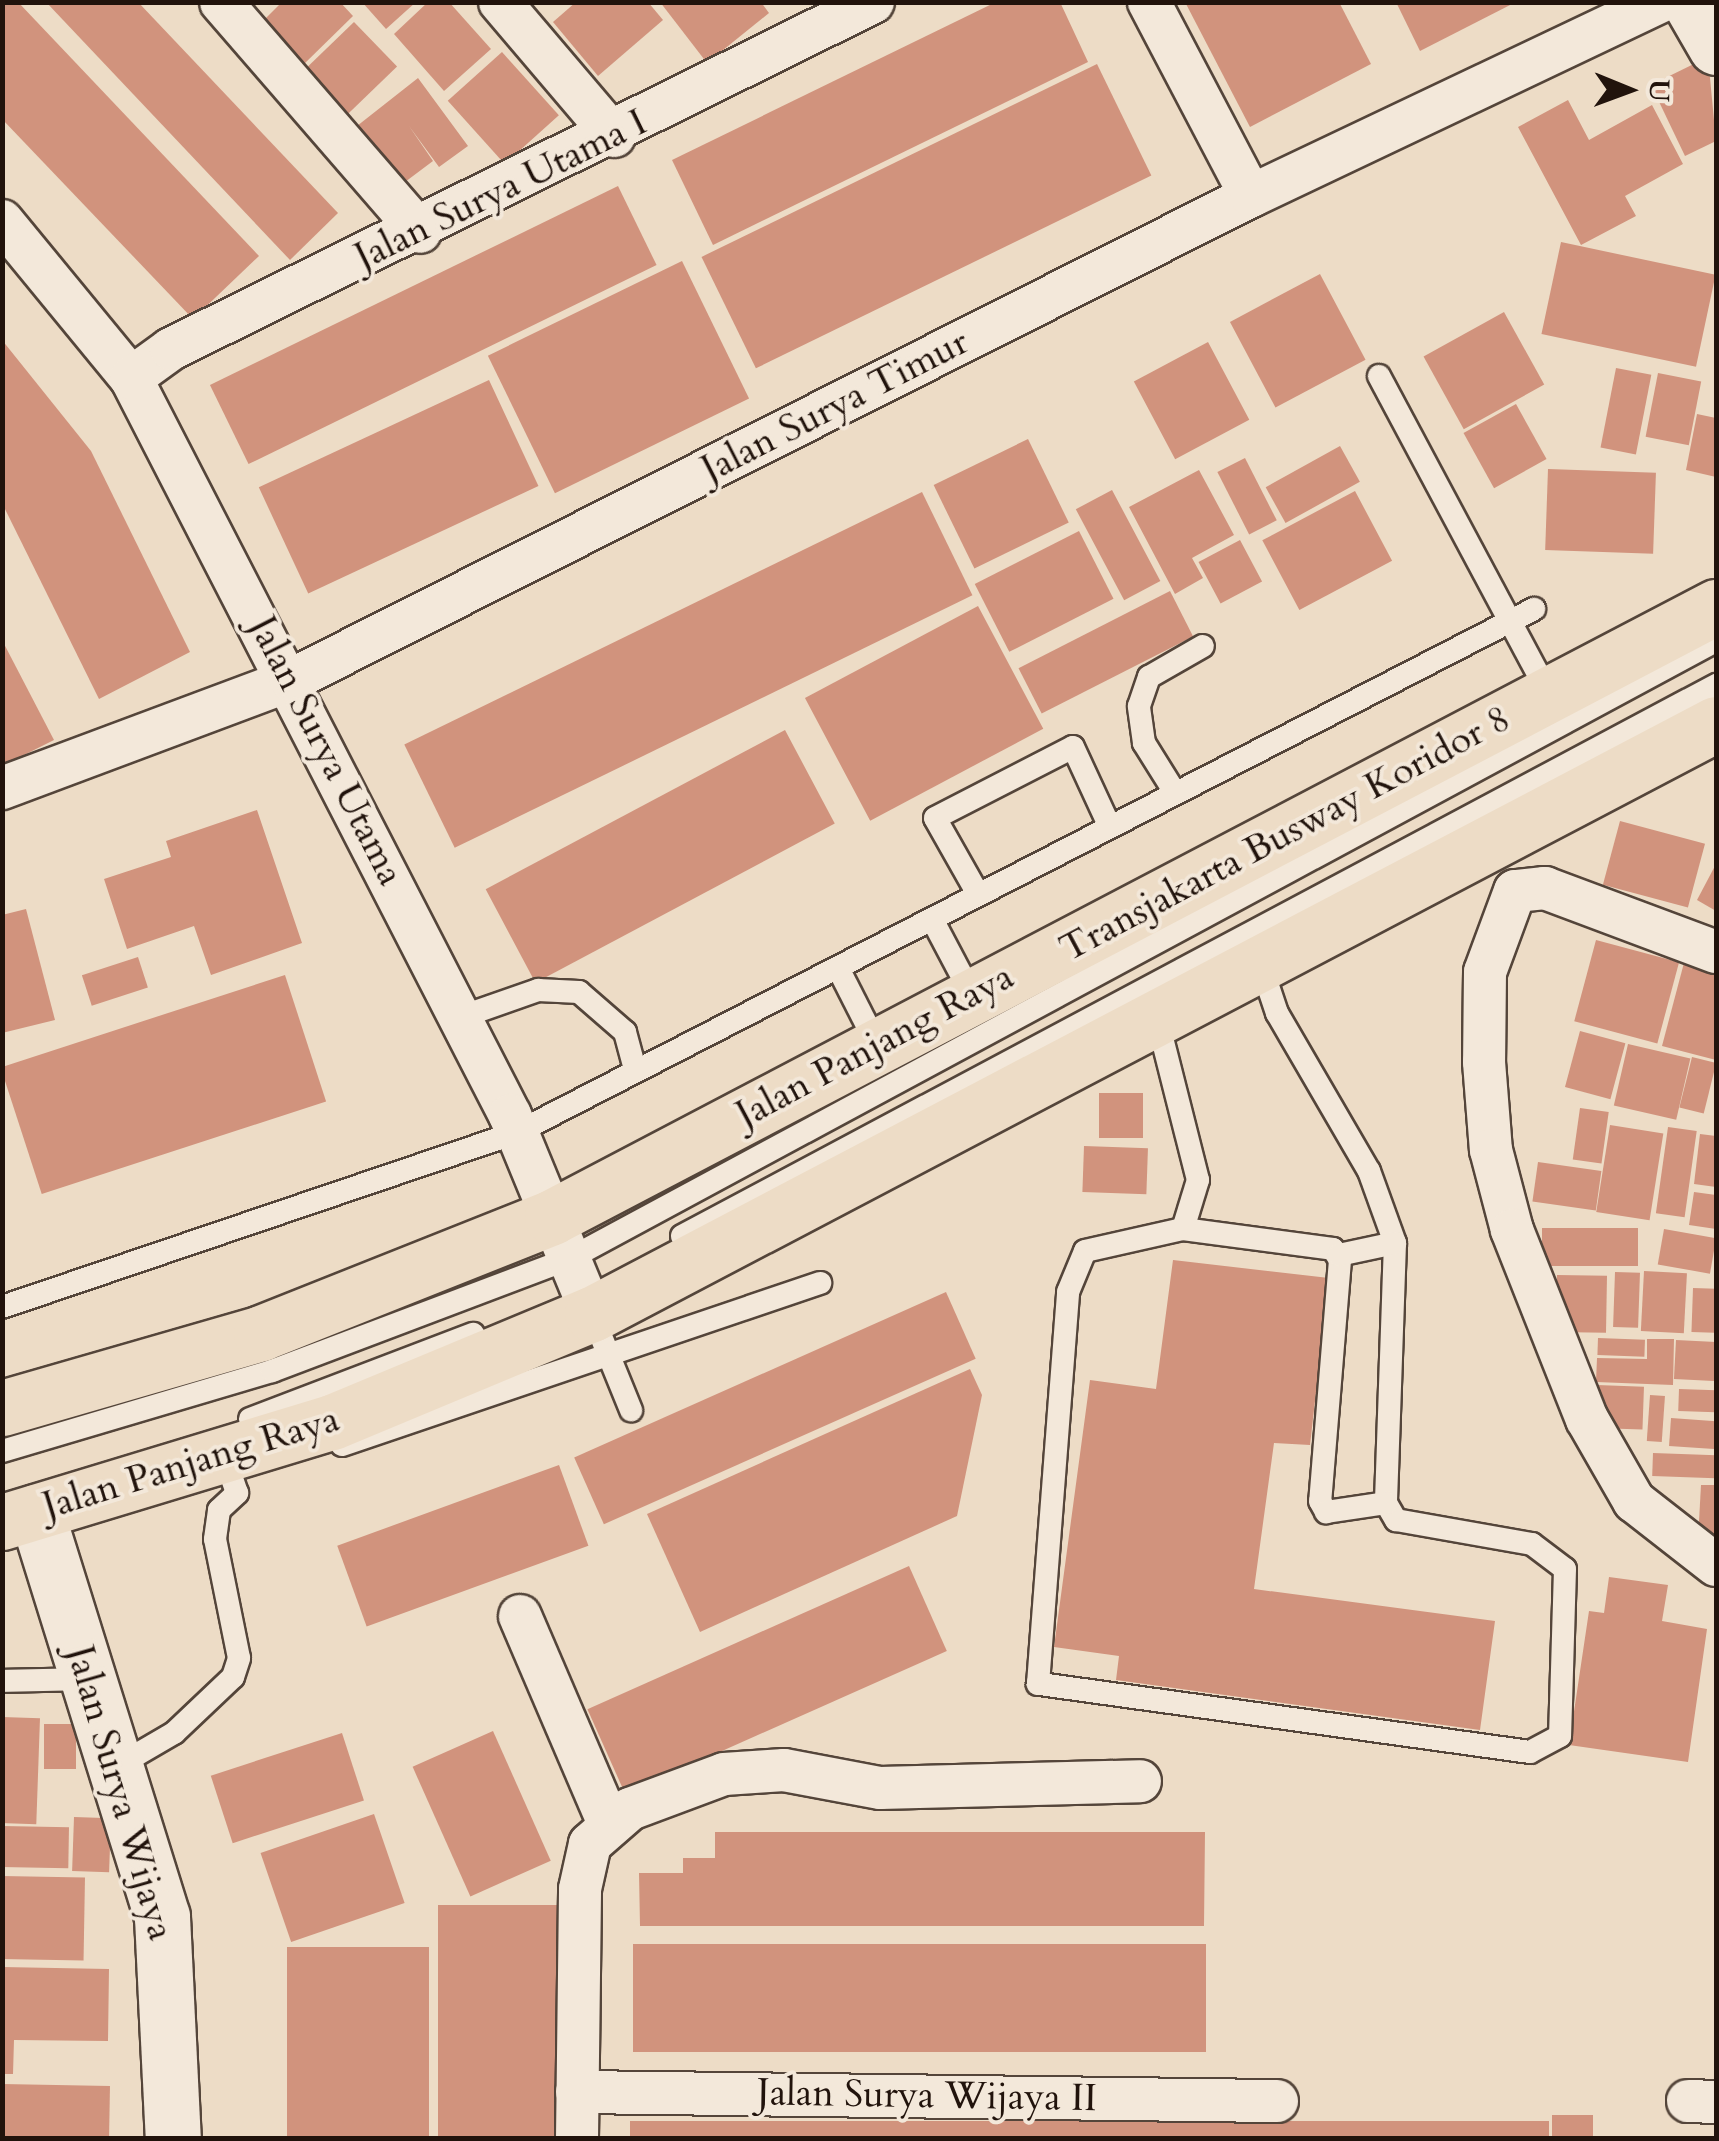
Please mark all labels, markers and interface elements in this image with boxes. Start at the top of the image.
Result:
north arrow [1579,40,1679,140]
text: U [1640,79,1678,102]
street label: Jalan Surya Utama I [348,100,654,280]
street label: Jalan Surya Timur [694,319,976,493]
street label: Jalan Surya Utama [239,609,413,893]
street label: Transjakarta Busway Koridor 8 [1052,696,1518,972]
street label: Jalan Panjang Raya [729,954,1021,1138]
street label: Jalan Panjang Raya [37,1396,345,1530]
street label: Jalan Surya Wijaya [56,1641,184,1945]
street label: Jalan Surya Wijaya II [757,2070,1097,2122]

